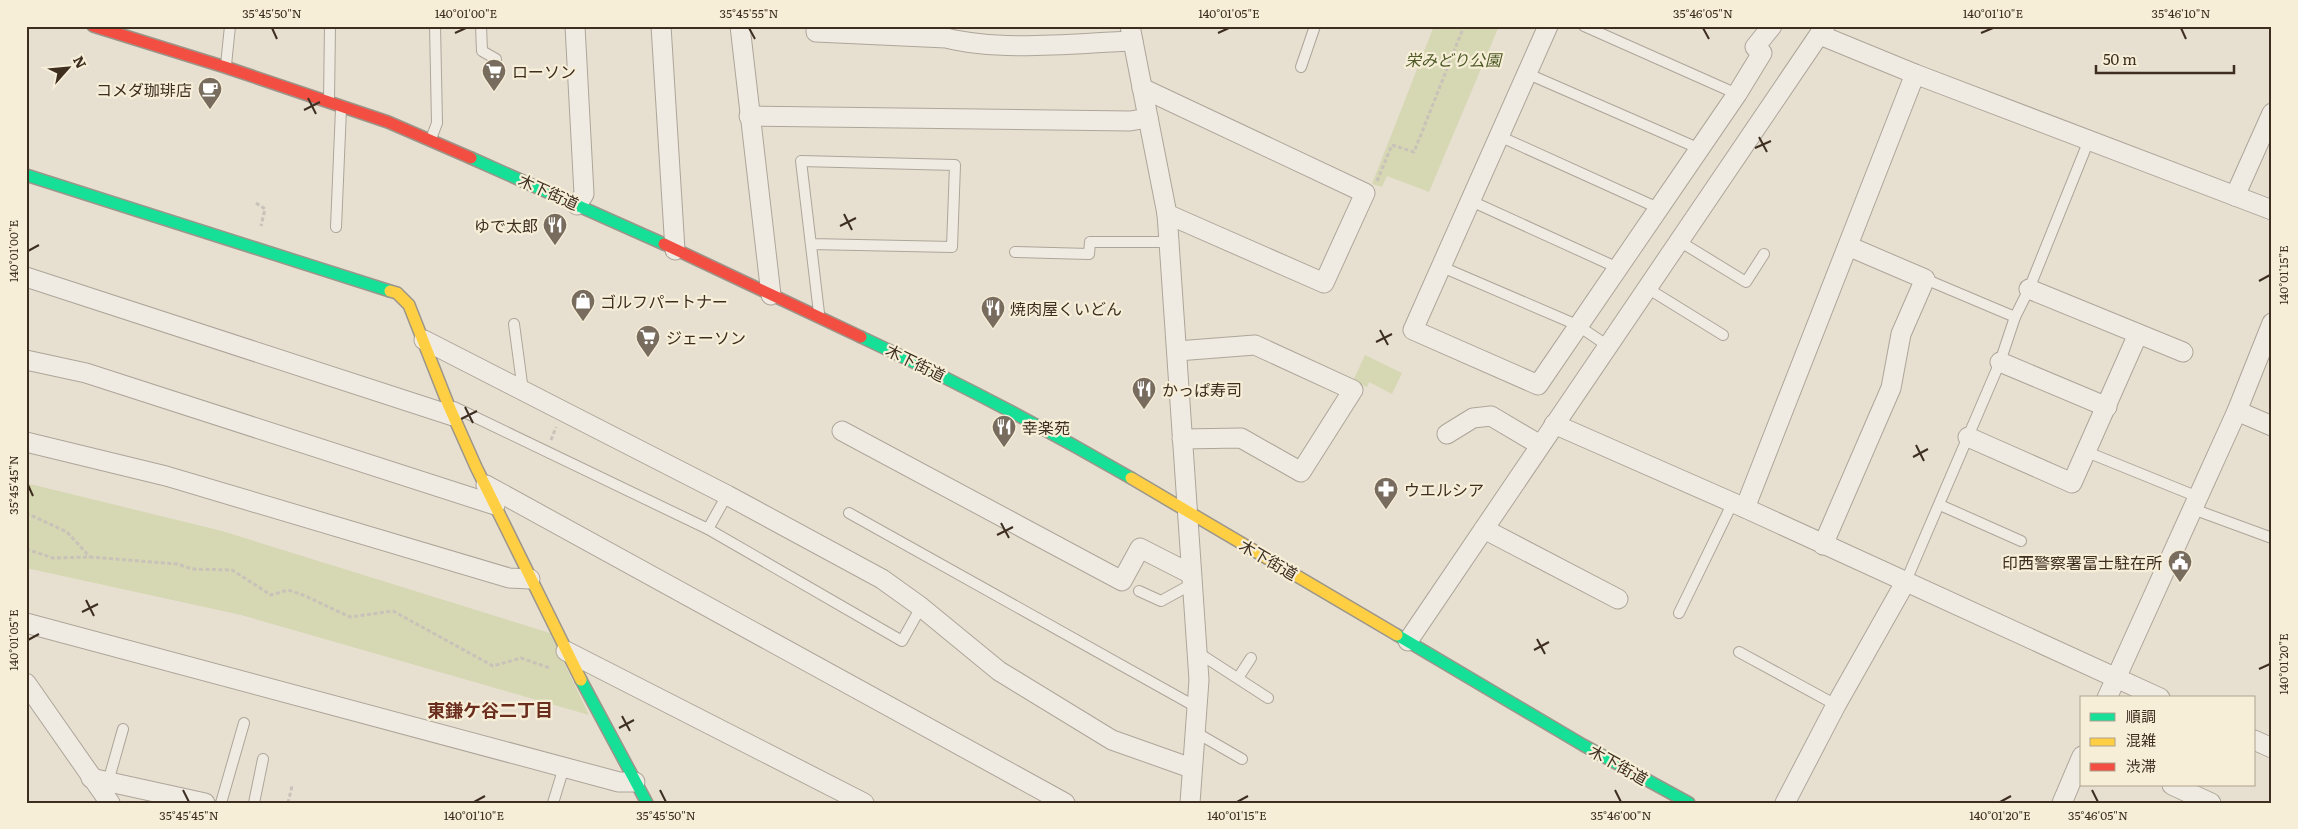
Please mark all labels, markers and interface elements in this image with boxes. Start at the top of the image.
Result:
text: 35°45'50"N [242,4,302,22]
text: 140°01'00"E [435,4,498,22]
text: 35°45'55"N [720,4,778,22]
text: 140°01'05"E [1198,4,1260,22]
text: 35°46'05"N [1673,4,1733,22]
text: 140°01'10"E [1963,4,2023,22]
text: 35°46'10"N [2152,4,2210,22]
north arrow [42,42,92,92]
scale bar [2096,42,2233,74]
park label: 栄みどり公園 [1405,47,1503,71]
text: 50 m [2103,47,2137,70]
text: N [69,52,92,72]
supermarket icon: ローソン [481,58,507,92]
place label: ローソン [512,59,576,83]
cafe icon: コメダ珈琲店 [197,76,223,110]
place label: コメダ珈琲店 [96,77,192,101]
street label: 木下街道 [515,167,583,215]
restaurant icon: ゆで太郎 [542,212,568,246]
place label: ゆで太郎 [474,213,538,237]
text: 140°01'00"E [4,219,22,282]
text: 140°01'15"E [2274,245,2292,305]
shop icon: ゴルフパートナー [570,288,596,322]
place label: ゴルフパートナー [600,289,728,313]
restaurant icon: 焼肉屋くいどん [980,295,1006,329]
place label: 焼肉屋くいどん [1010,296,1122,320]
supermarket icon: ジェーソン [635,324,661,358]
place label: ジェーソン [666,325,746,349]
street label: 木下街道 [882,337,950,387]
restaurant icon: かっぱ寿司 [1131,376,1157,410]
place label: かっぱ寿司 [1162,377,1242,401]
restaurant icon: 幸楽苑 [991,414,1017,448]
place label: 幸楽苑 [1022,415,1070,439]
text: 35°45'45"N [4,455,22,515]
pharmacy icon: ウエルシア [1373,476,1399,510]
place label: ウエルシア [1404,477,1484,501]
street label: 木下街道 [1235,533,1303,585]
public building icon: 印西警察署冨士駐在所 [2167,549,2193,583]
place label: 印西警察署冨士駐在所 [2002,550,2162,574]
text: 140°01'05"E [4,609,22,671]
text: 140°01'20"E [2274,633,2292,695]
district label: 東鎌ケ谷二丁目 [427,696,553,723]
legend [2080,696,2256,786]
text: 順調 [2126,704,2156,727]
text: 混雑 [2126,728,2156,751]
street label: 木下街道 [1585,738,1653,790]
text: 渋滞 [2126,754,2156,777]
text: 35°45'45"N [159,806,219,824]
text: 140°01'10"E [444,806,504,824]
text: 35°45'50"N [636,806,696,824]
text: 140°01'15"E [1207,806,1267,824]
text: 35°46'00"N [1591,806,1651,824]
text: 140°01'20"E [1969,806,2031,824]
text: 35°46'05"N [2068,806,2128,824]

